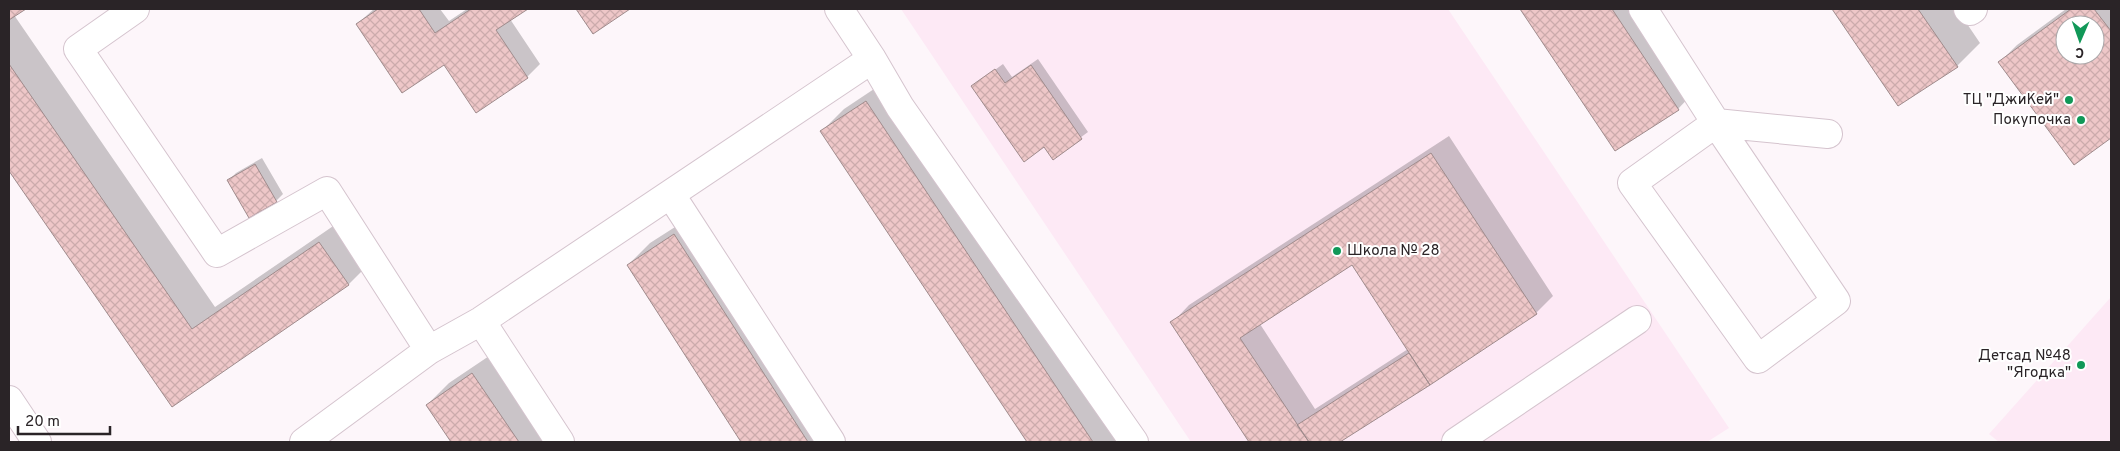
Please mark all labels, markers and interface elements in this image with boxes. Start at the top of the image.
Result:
north arrow [2055,15,2105,65]
text: С [2075,43,2084,60]
place label: ТЦ "ДжиКей" [1963,91,2059,110]
marker: ТЦ "ДжиКей" [2063,94,2075,106]
place label: Покупочка [1993,111,2071,130]
marker: Покупочка [2075,114,2087,126]
place label: Школа № 28 [1347,242,1440,261]
marker: Школа № 28 [1331,245,1343,257]
place label: Детсад №48 "Ягодка" [1978,347,2071,383]
marker: Детсад №48 "Ягодка" [2075,359,2087,371]
scale bar [18,404,110,436]
text: 20 m [25,413,60,432]

